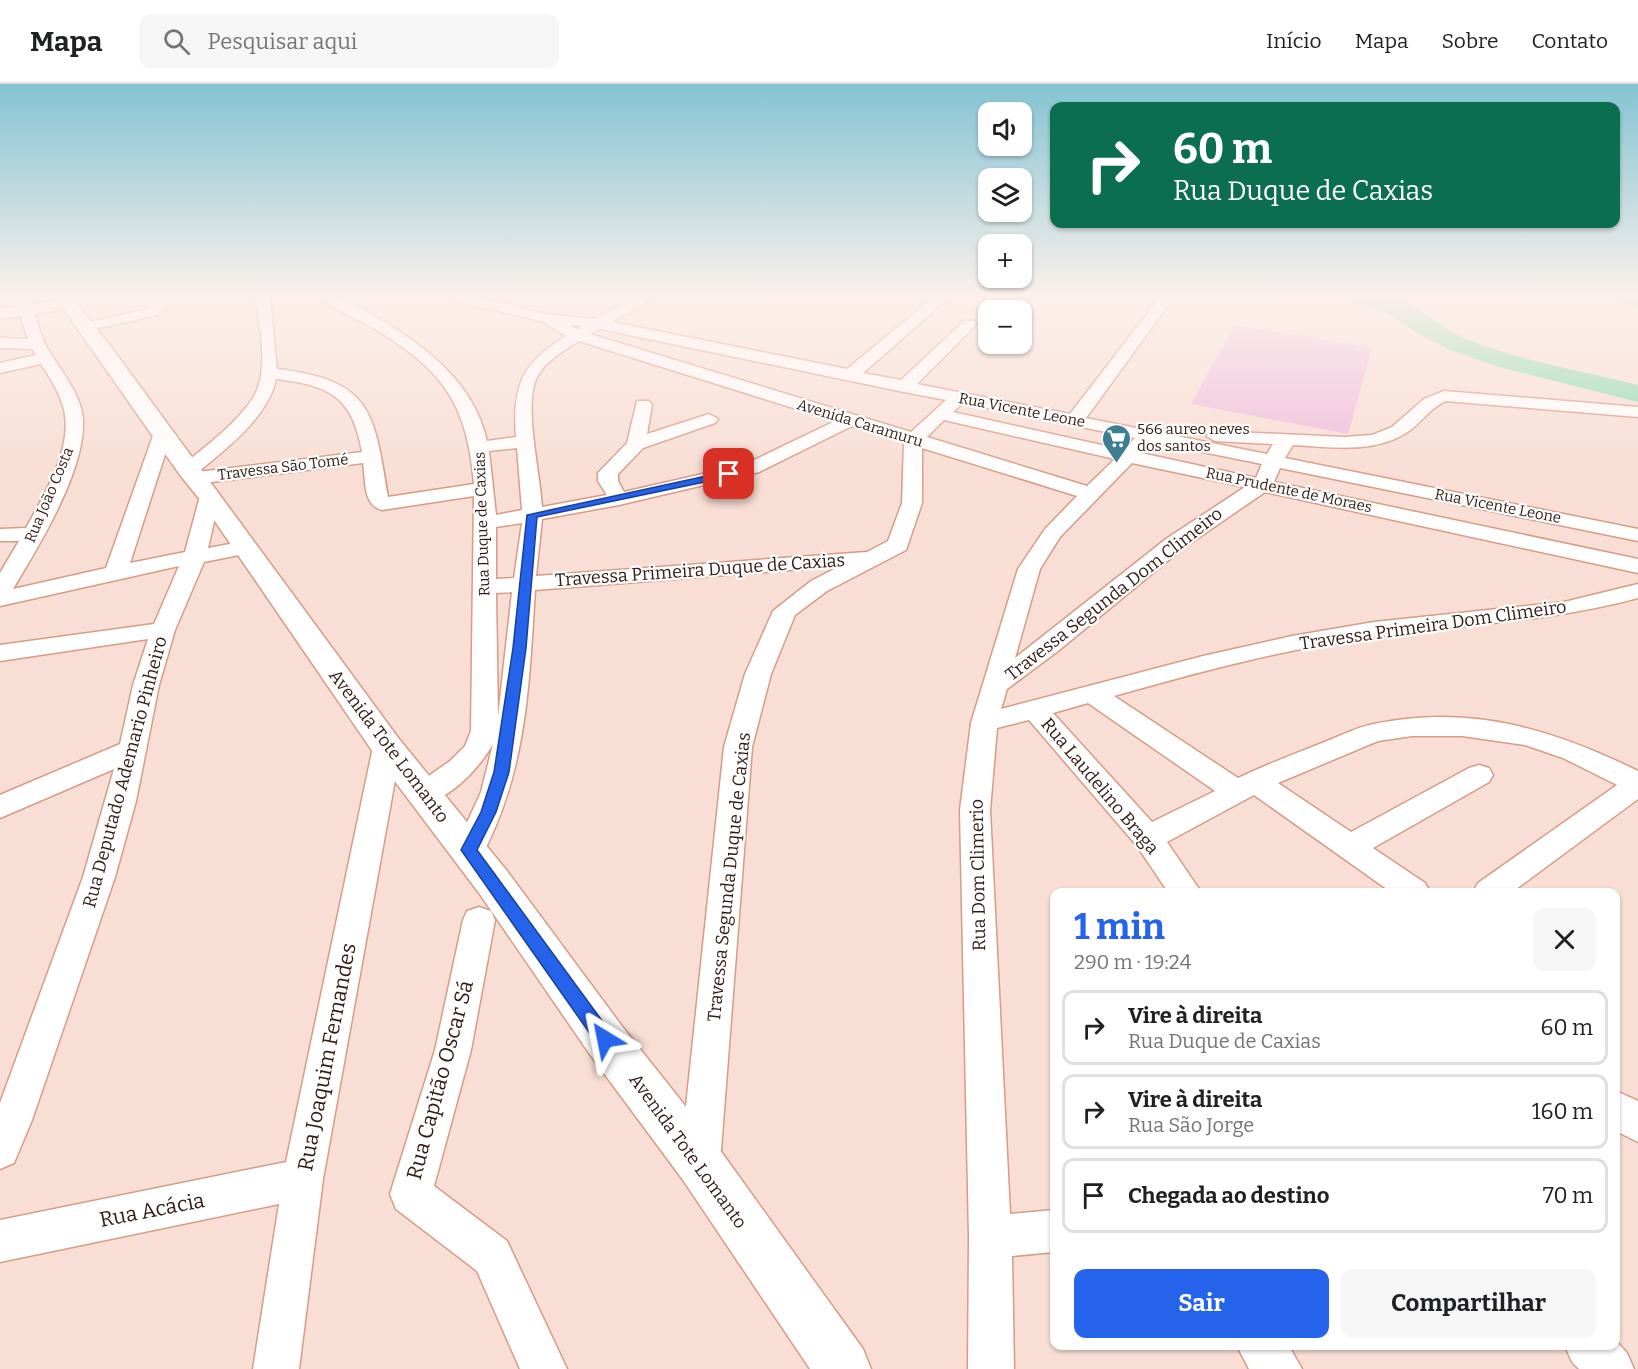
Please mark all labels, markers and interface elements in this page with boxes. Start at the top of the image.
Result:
search box [139,14,559,68]
text: Mapa [30,25,103,58]
icon: search [160,25,193,58]
text: Pesquisar aqui [208,28,357,55]
text: Início [1266,28,1322,54]
text: Mapa [1355,28,1409,54]
text: Sobre [1442,28,1498,54]
text: Contato [1531,28,1608,54]
map controls [978,102,1032,354]
button: sound [978,102,1032,156]
text: 60 m [1173,124,1272,174]
icon: right [1074,126,1152,204]
button: layers [978,168,1032,222]
text: Rua Duque de Caxias [1173,175,1433,207]
button: + [978,234,1032,288]
button: − [978,300,1032,354]
street label: Rua Vicente Leone [957,389,1087,431]
street label: Avenida Caramuru [795,395,925,451]
place label: 566 aureo neves dos santos [1137,420,1250,455]
supermarket icon: 566 aureo neves dos santos [1100,422,1132,464]
street label: Rua João Costa [21,445,77,545]
pin [703,448,754,499]
street label: Travessa São Tomé [217,450,349,484]
street label: Rua Duque de Caxias [470,451,494,597]
icon: arrive [712,457,745,490]
street label: Rua Prudente de Moraes [1204,464,1374,516]
street label: Rua Vicente Leone [1433,485,1563,527]
street label: Travessa Segunda Dom Climeiro [1001,502,1227,686]
street label: Travessa Primeira Duque de Caxias [554,549,846,591]
street label: Travessa Primeira Dom Climeiro [1298,595,1568,655]
street label: Rua Deputado Ademario Pinheiro [78,634,172,910]
street label: Avenida Tote Lomanto [324,665,454,827]
street label: Rua Laudelino Braga [1036,713,1164,859]
street label: Travessa Segunda Duque de Caxias [703,731,755,1023]
street label: Rua Dom Climerio [966,799,990,951]
text: 1 min [1074,905,1165,949]
button: close [1533,908,1596,971]
street label: Rua Joaquim Fernandes [292,941,362,1173]
text: 290 m · 19:24 [1074,950,1191,974]
street label: Rua Capitão Oscar Sá [401,977,479,1182]
text: Vire à direita [1128,1002,1262,1029]
position arrow [573,1007,637,1071]
icon: right [1077,1011,1110,1044]
text: 60 m [1541,1014,1593,1041]
text: Rua Duque de Caxias [1128,1029,1321,1053]
street label: Avenida Tote Lomanto [624,1069,752,1233]
text: Vire à direita [1128,1086,1262,1113]
icon: right [1077,1095,1110,1128]
text: 160 m [1532,1098,1593,1125]
text: Rua São Jorge [1128,1113,1254,1137]
icon: arrive [1077,1179,1110,1212]
text: Chegada ao destino [1128,1182,1329,1209]
text: 70 m [1543,1182,1593,1209]
street label: Rua Acácia [97,1187,207,1233]
button: Sair [1074,1269,1329,1338]
button: Compartilhar [1341,1269,1596,1338]

